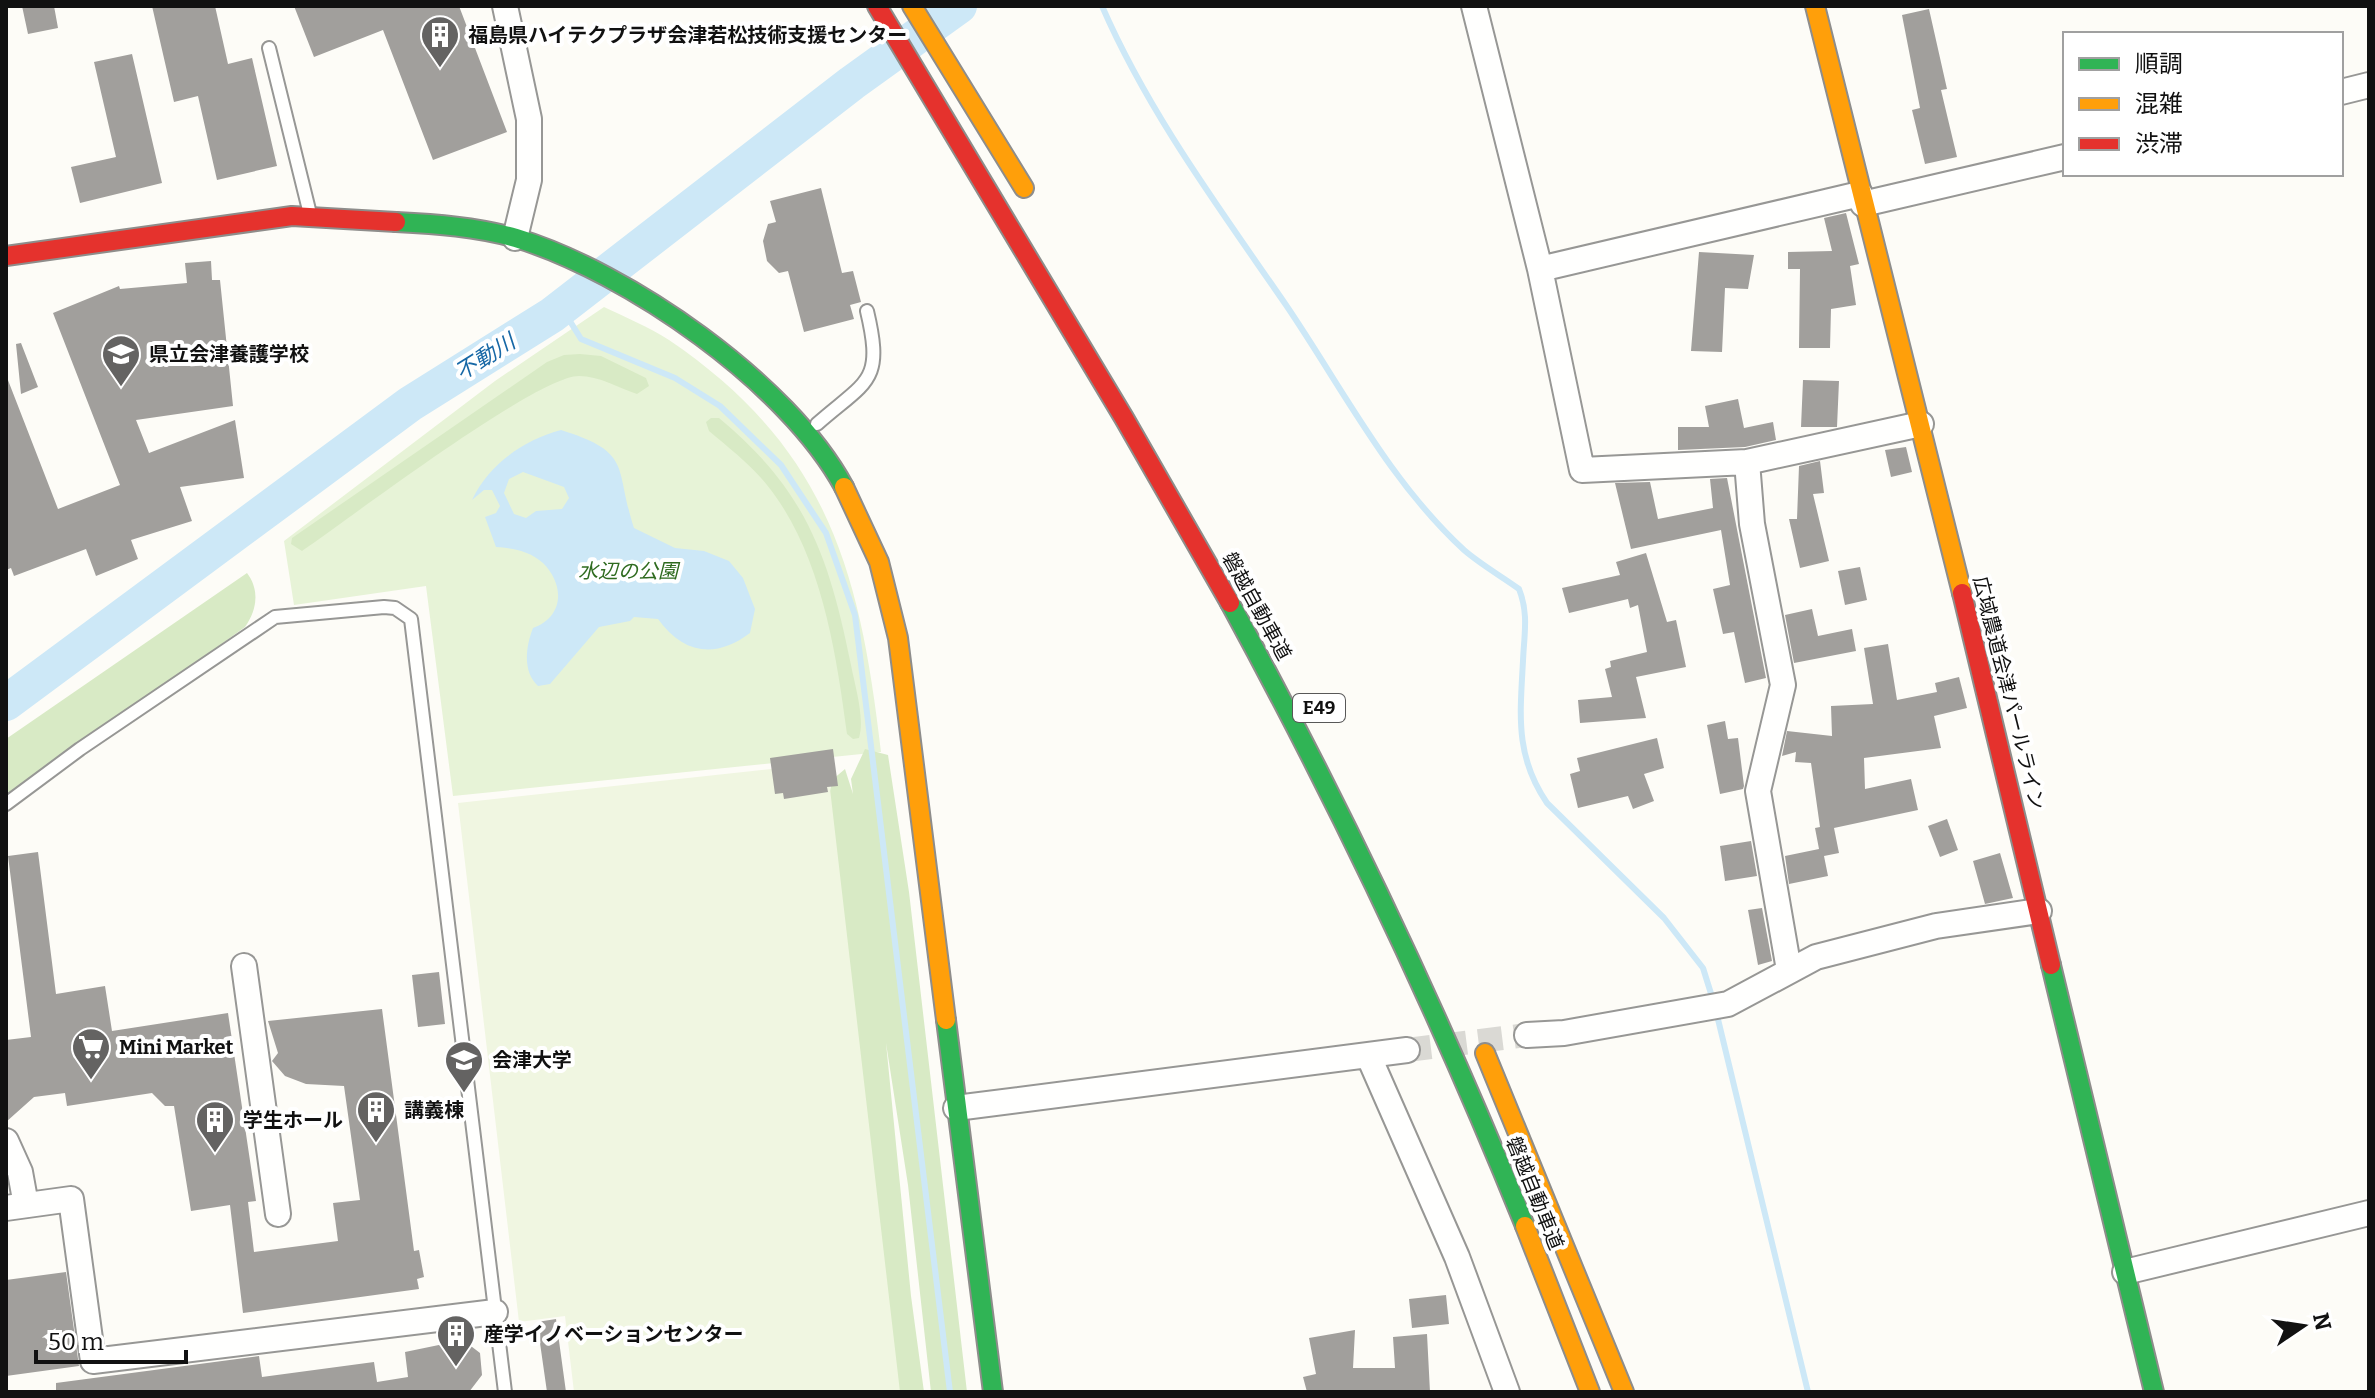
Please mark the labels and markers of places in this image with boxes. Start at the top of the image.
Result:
building icon: 福島県ハイテクプラザ会津若松技術支援センター [419,14,461,69]
place label: 福島県ハイテクプラザ会津若松技術支援センター [468,23,907,47]
school or university icon: 県立会津養護学校 [100,333,142,388]
place label: 県立会津養護学校 [149,342,309,366]
supermarket icon: Mini Market [70,1026,112,1081]
place label: Mini Market [119,1035,233,1059]
school or university icon: 会津大学 [443,1039,485,1094]
place label: 会津大学 [492,1048,572,1072]
building icon: 講義棟 [355,1089,397,1144]
place label: 講義棟 [404,1098,464,1122]
building icon: 学生ホール [194,1099,236,1154]
place label: 学生ホール [243,1108,343,1132]
building icon: 産学イノベーションセンター [435,1313,477,1368]
place label: 産学イノベーションセンター [484,1322,744,1346]

